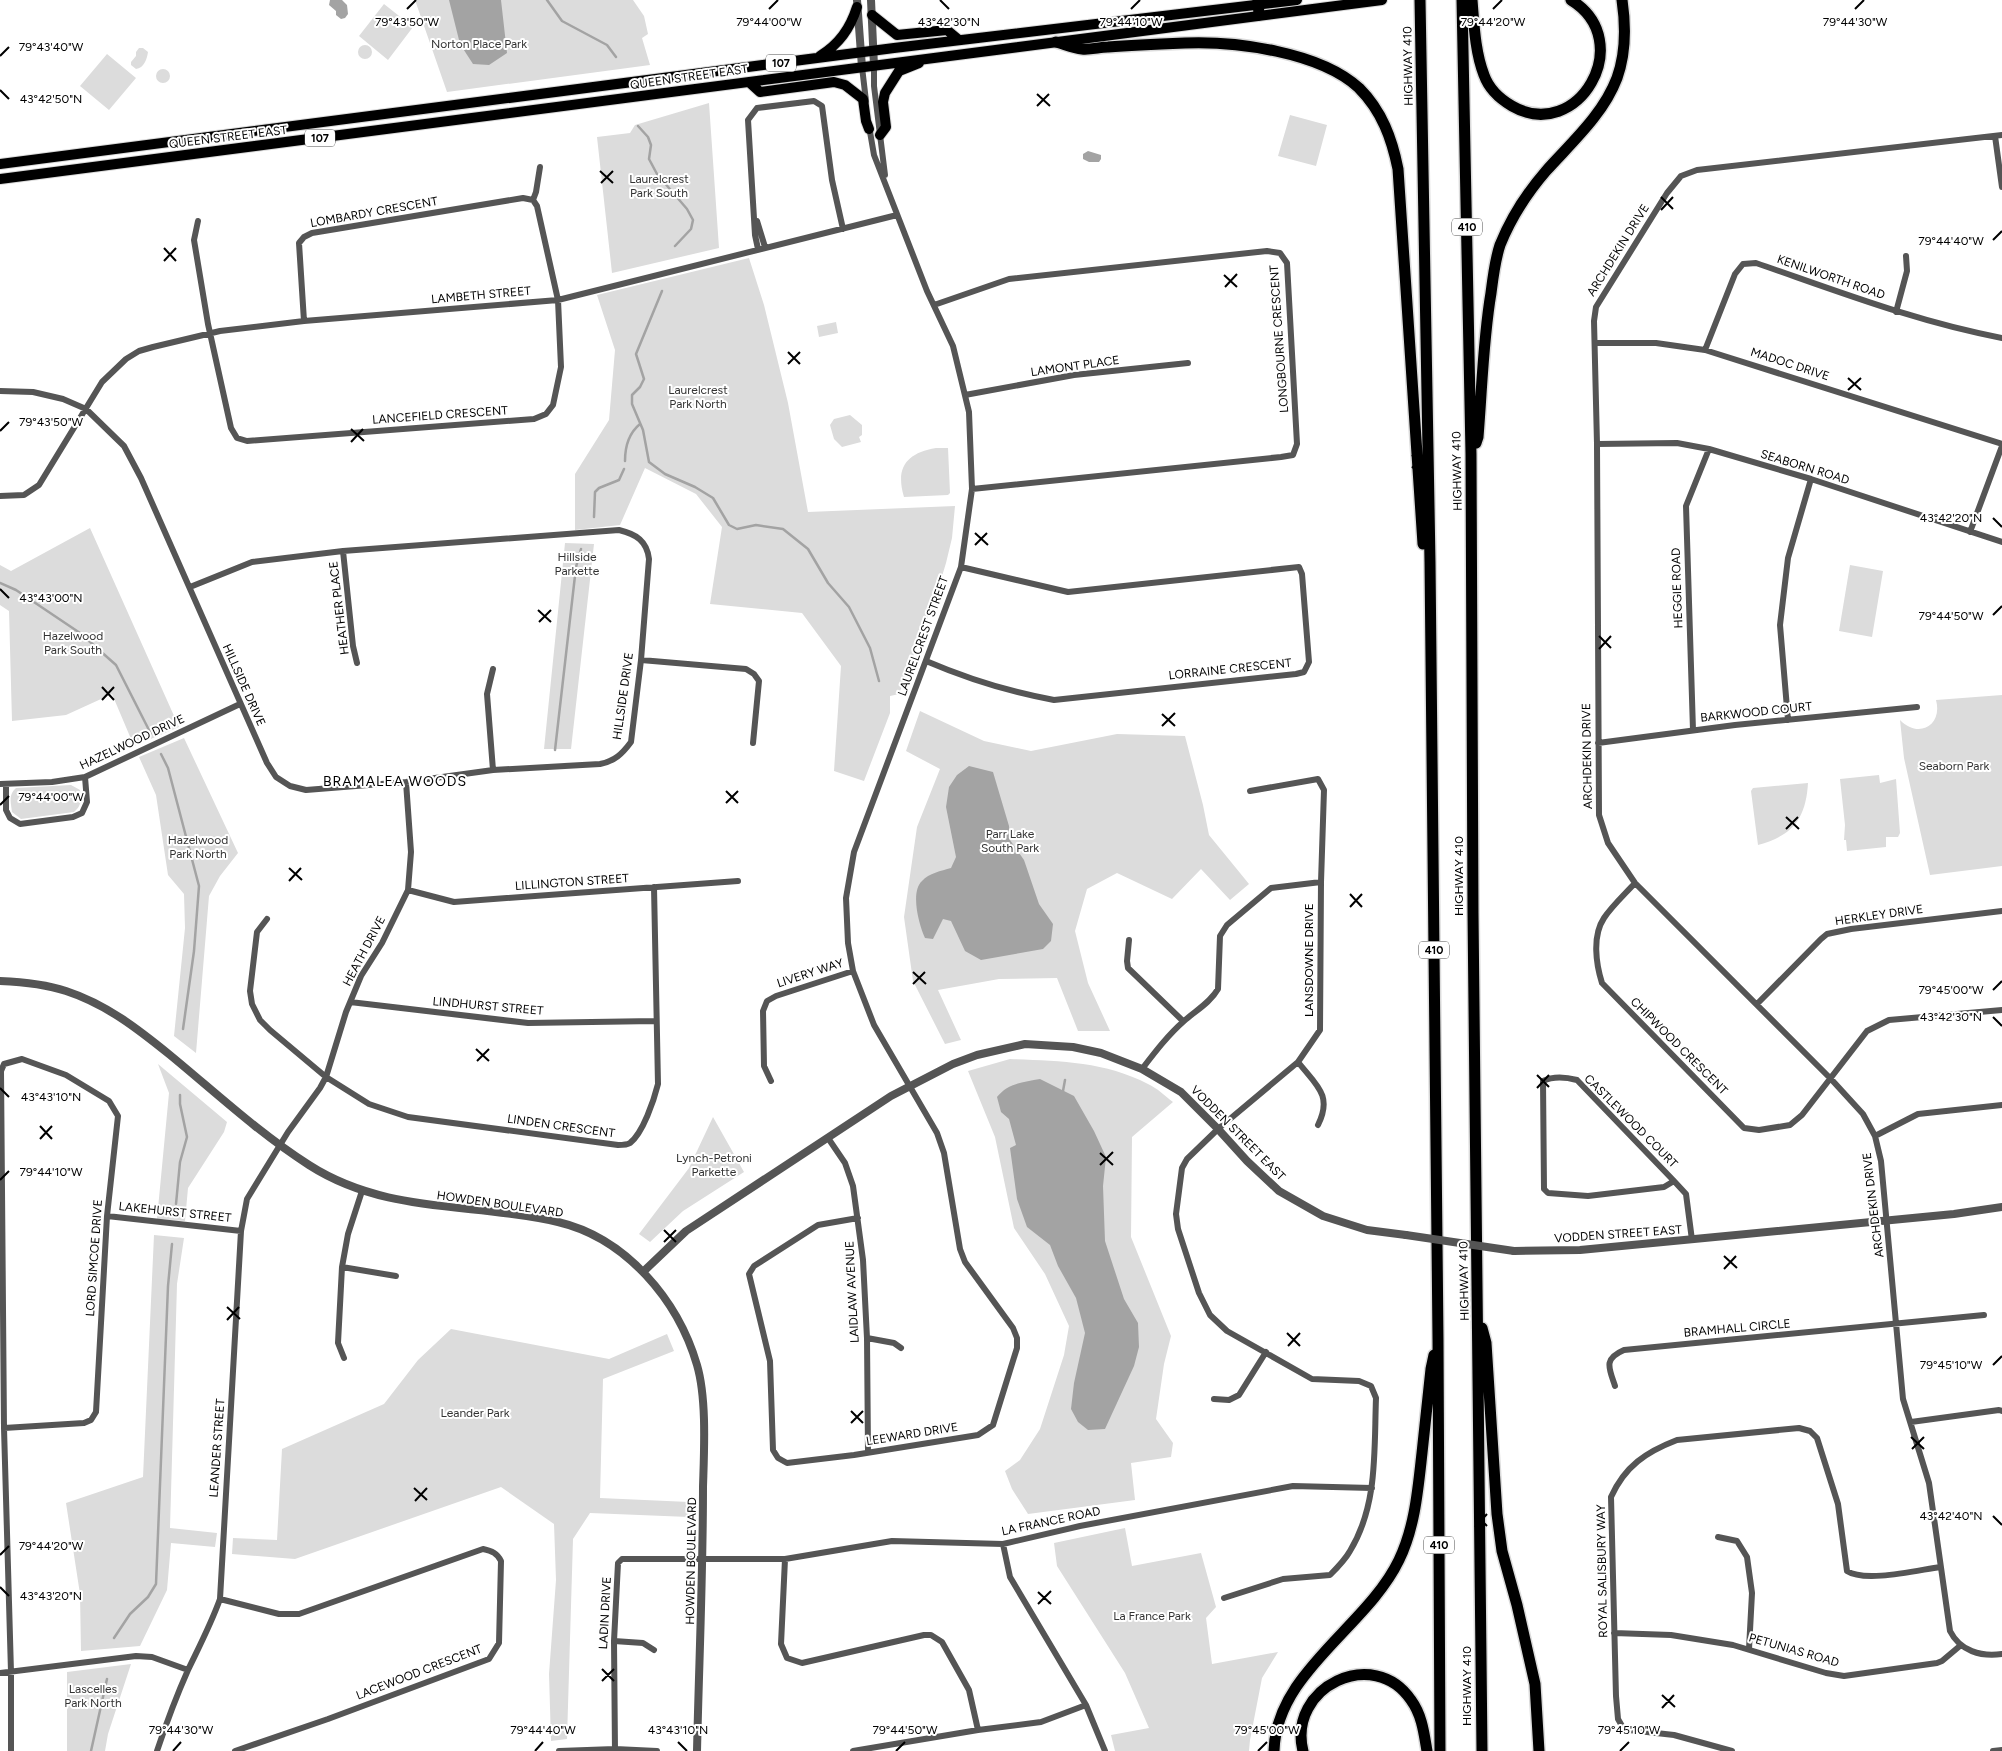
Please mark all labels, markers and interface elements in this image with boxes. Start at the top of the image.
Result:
text: 79°43'50"W [375,15,439,29]
text: 79°44'00"W [736,15,802,29]
text: 43°42'30"N [918,15,980,29]
text: 79°44'10"W [1100,15,1163,29]
text: 79°44'20"W [1461,15,1526,29]
text: 79°44'30"W [1823,15,1888,29]
street label: HIGHWAY 410 [1400,26,1416,106]
park label: Norton Place Park [431,37,527,51]
text: 79°43'40"W [19,40,84,54]
road number: 107 [766,54,796,72]
street label: QUEEN STREET EAST [629,62,749,92]
text: 43°42'50"N [20,92,82,106]
street label: QUEEN STREET EAST [168,123,288,151]
road number: 107 [305,130,335,146]
park label: Laurelcrest Park South [629,172,689,200]
street label: LOMBARDY CRESCENT [309,194,439,230]
street label: ARCHDEKIN DRIVE [1584,201,1652,299]
road number: 410 [1452,218,1482,236]
text: 79°44'40"W [1918,234,1984,248]
street label: KENILWORTH ROAD [1775,252,1887,302]
street label: LONGBOURNE CRESCENT [1267,264,1291,413]
street label: LAMBETH STREET [431,284,532,306]
street label: MADOC DRIVE [1749,345,1831,383]
street label: LAMONT PLACE [1030,353,1120,379]
park label: Laurelcrest Park North [668,383,728,411]
street label: LANCEFIELD CRESCENT [372,403,509,427]
text: 79°43'50"W [19,415,83,429]
street label: HIGHWAY 410 [1449,431,1465,511]
street label: SEABORN ROAD [1759,447,1851,487]
text: 43°42'20"N [1920,511,1982,525]
street label: HEGGIE ROAD [1669,547,1685,629]
park label: Hillside Parkette [555,550,600,578]
street label: HEATHER PLACE [326,560,352,656]
street label: LAURELCREST STREET [895,574,951,698]
text: 43°43'00"N [19,591,83,605]
text: 79°44'50"W [1919,609,1984,623]
park label: Hazelwood Park South [43,629,103,657]
street label: HILLSIDE DRIVE [220,642,268,728]
street label: HILLSIDE DRIVE [610,651,636,741]
street label: LORRAINE CRESCENT [1168,656,1292,682]
street label: BARKWOOD COURT [1699,699,1813,725]
street label: ARCHDEKIN DRIVE [1579,703,1595,809]
street label: HAZELWOOD DRIVE [77,712,187,772]
park label: Seaborn Park [1919,759,1989,773]
district label: BRAMALEA WOODS [323,773,467,790]
text: 79°44'00"W [18,790,84,804]
park label: Parr Lake South Park [981,827,1039,855]
park label: Hazelwood Park North [168,833,228,861]
street label: HIGHWAY 410 [1452,836,1466,916]
street label: LILLINGTON STREET [515,871,630,893]
street label: HERKLEY DRIVE [1834,902,1924,928]
street label: LANSDOWNE DRIVE [1302,903,1316,1017]
street label: HEATH DRIVE [340,914,388,988]
road number: 410 [1419,942,1449,958]
street label: LIVERY WAY [775,955,846,990]
text: 79°45'00"W [1918,983,1984,997]
street label: LINDHURST STREET [432,994,544,1018]
street label: CHIPWOOD CRESCENT [1628,995,1731,1098]
text: 43°42'30"N [1920,1010,1982,1024]
street label: CASTLEWOOD COURT [1581,1071,1681,1171]
street label: VODDEN STREET EAST [1188,1083,1288,1183]
text: 43°43'10"N [21,1090,81,1104]
street label: LINDEN CRESCENT [506,1112,616,1141]
park label: Lynch-Petroni Parkette [676,1151,752,1179]
street label: ARCHDEKIN DRIVE [1860,1152,1886,1258]
text: 79°44'10"W [20,1165,83,1179]
street label: HOWDEN BOULEVARD [436,1188,564,1220]
street label: LORD SIMCOE DRIVE [83,1199,105,1317]
street label: LAKEHURST STREET [118,1199,232,1225]
street label: VODDEN STREET EAST [1554,1223,1683,1245]
street label: LAIDLAW AVENUE [842,1241,862,1343]
street label: HIGHWAY 410 [1456,1241,1472,1321]
street label: BRAMHALL CIRCLE [1683,1316,1791,1340]
text: 79°45'10"W [1920,1358,1983,1372]
street label: LEANDER STREET [207,1398,227,1498]
park label: Leander Park [440,1406,510,1420]
street label: LEEWARD DRIVE [865,1420,959,1448]
street label: HOWDEN BOULEVARD [683,1497,699,1625]
street label: ROYAL SALISBURY WAY [1594,1503,1610,1638]
street label: LA FRANCE ROAD [1000,1504,1102,1538]
text: 43°42'40"N [1919,1509,1983,1523]
road number: 410 [1424,1536,1454,1554]
text: 79°44'20"W [19,1539,84,1553]
street label: LADIN DRIVE [596,1576,614,1650]
text: 43°43'20"N [20,1589,82,1603]
park label: La France Park [1113,1609,1191,1623]
street label: PETUNIAS ROAD [1747,1630,1841,1670]
street label: LACEWOOD CRESCENT [354,1641,484,1702]
street label: HIGHWAY 410 [1460,1646,1474,1726]
park label: Lascelles Park North [64,1682,122,1710]
text: 79°44'30"W [149,1723,214,1737]
text: 79°44'40"W [510,1723,576,1737]
text: 43°43'10"N [648,1723,708,1737]
text: 79°44'50"W [873,1723,938,1737]
text: 79°45'00"W [1234,1723,1300,1737]
text: 79°45'10"W [1598,1723,1661,1737]

